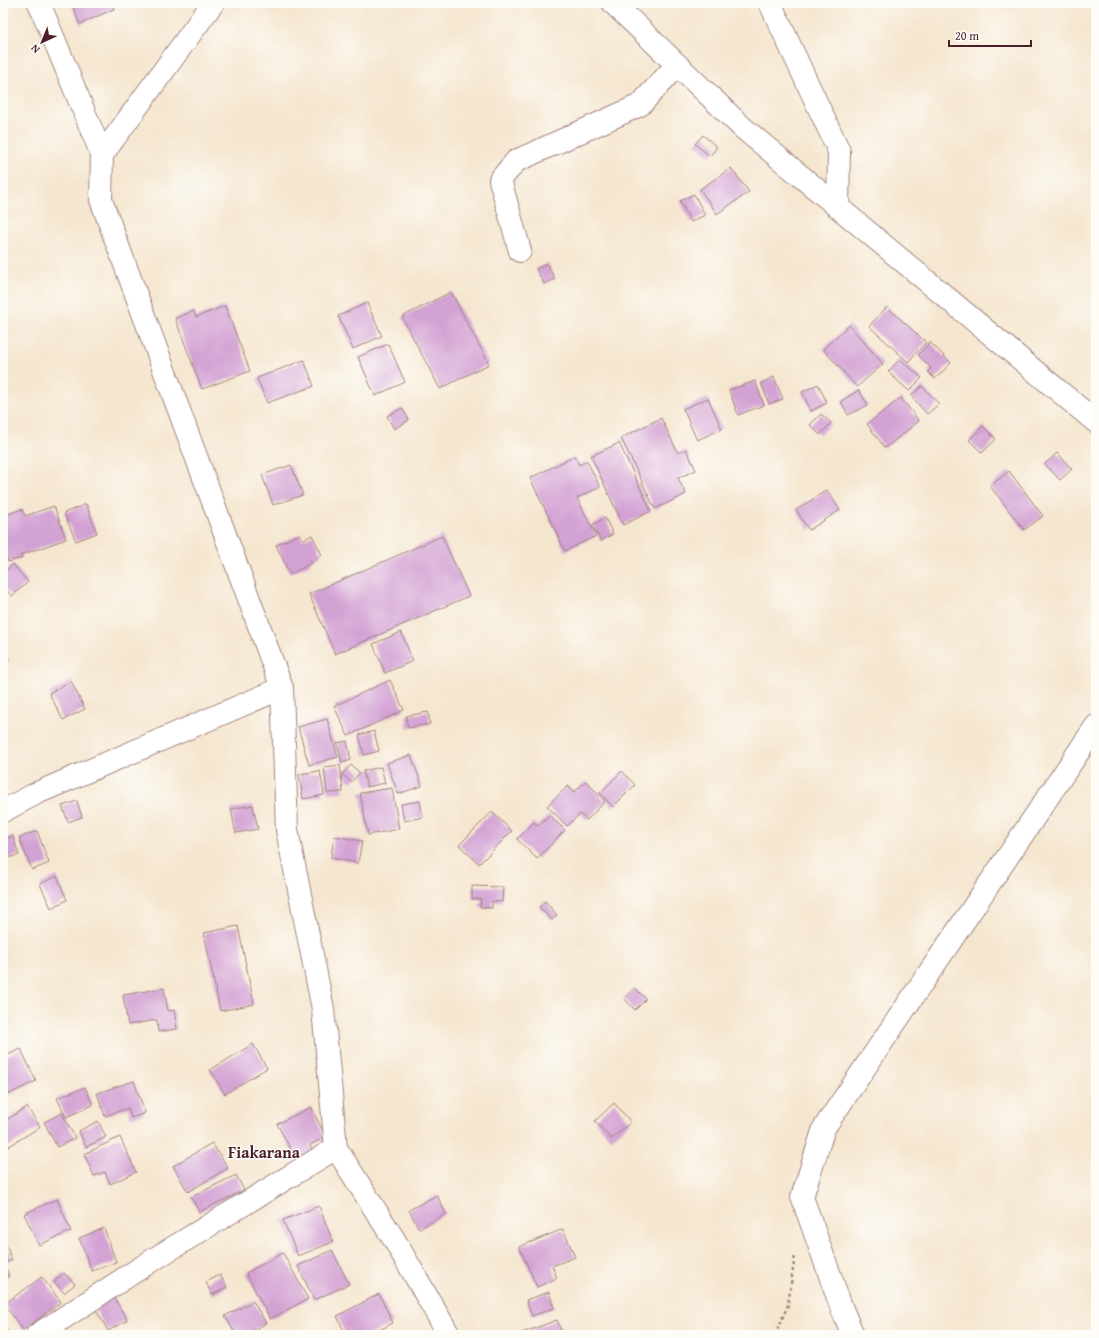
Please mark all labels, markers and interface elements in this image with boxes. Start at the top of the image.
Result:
north arrow [22,22,62,62]
scale bar [949,22,1031,48]
text: 20 m [955,27,979,44]
text: N [26,40,43,58]
district label: Fiakarana [228,1140,301,1164]

